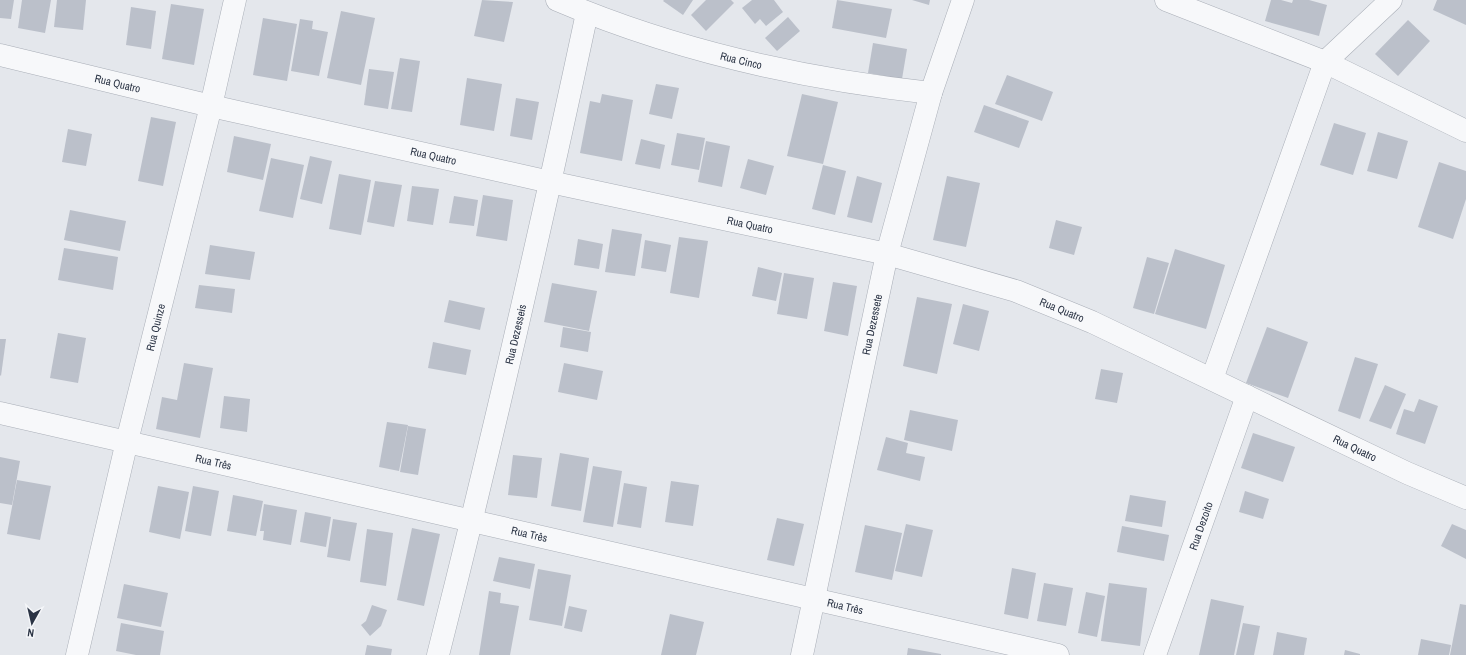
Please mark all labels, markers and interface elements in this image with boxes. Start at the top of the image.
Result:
street label: Rua Cinco [719,49,763,72]
street label: Rua Quatro [93,71,142,96]
street label: Rua Quatro [409,144,458,168]
street label: Rua Quatro [726,213,774,236]
street label: Rua Dezessete [859,293,885,356]
street label: Rua Quatro [1038,294,1086,325]
street label: Rua Quinze [143,302,168,352]
street label: Rua Dezesseis [502,302,529,366]
street label: Rua Quatro [1331,432,1379,464]
street label: Rua Três [194,451,233,473]
street label: Rua Dezoito [1186,500,1216,552]
street label: Rua Três [510,523,549,545]
street label: Rua Três [826,595,865,617]
north arrow [12,603,52,643]
text: N [26,626,35,640]

